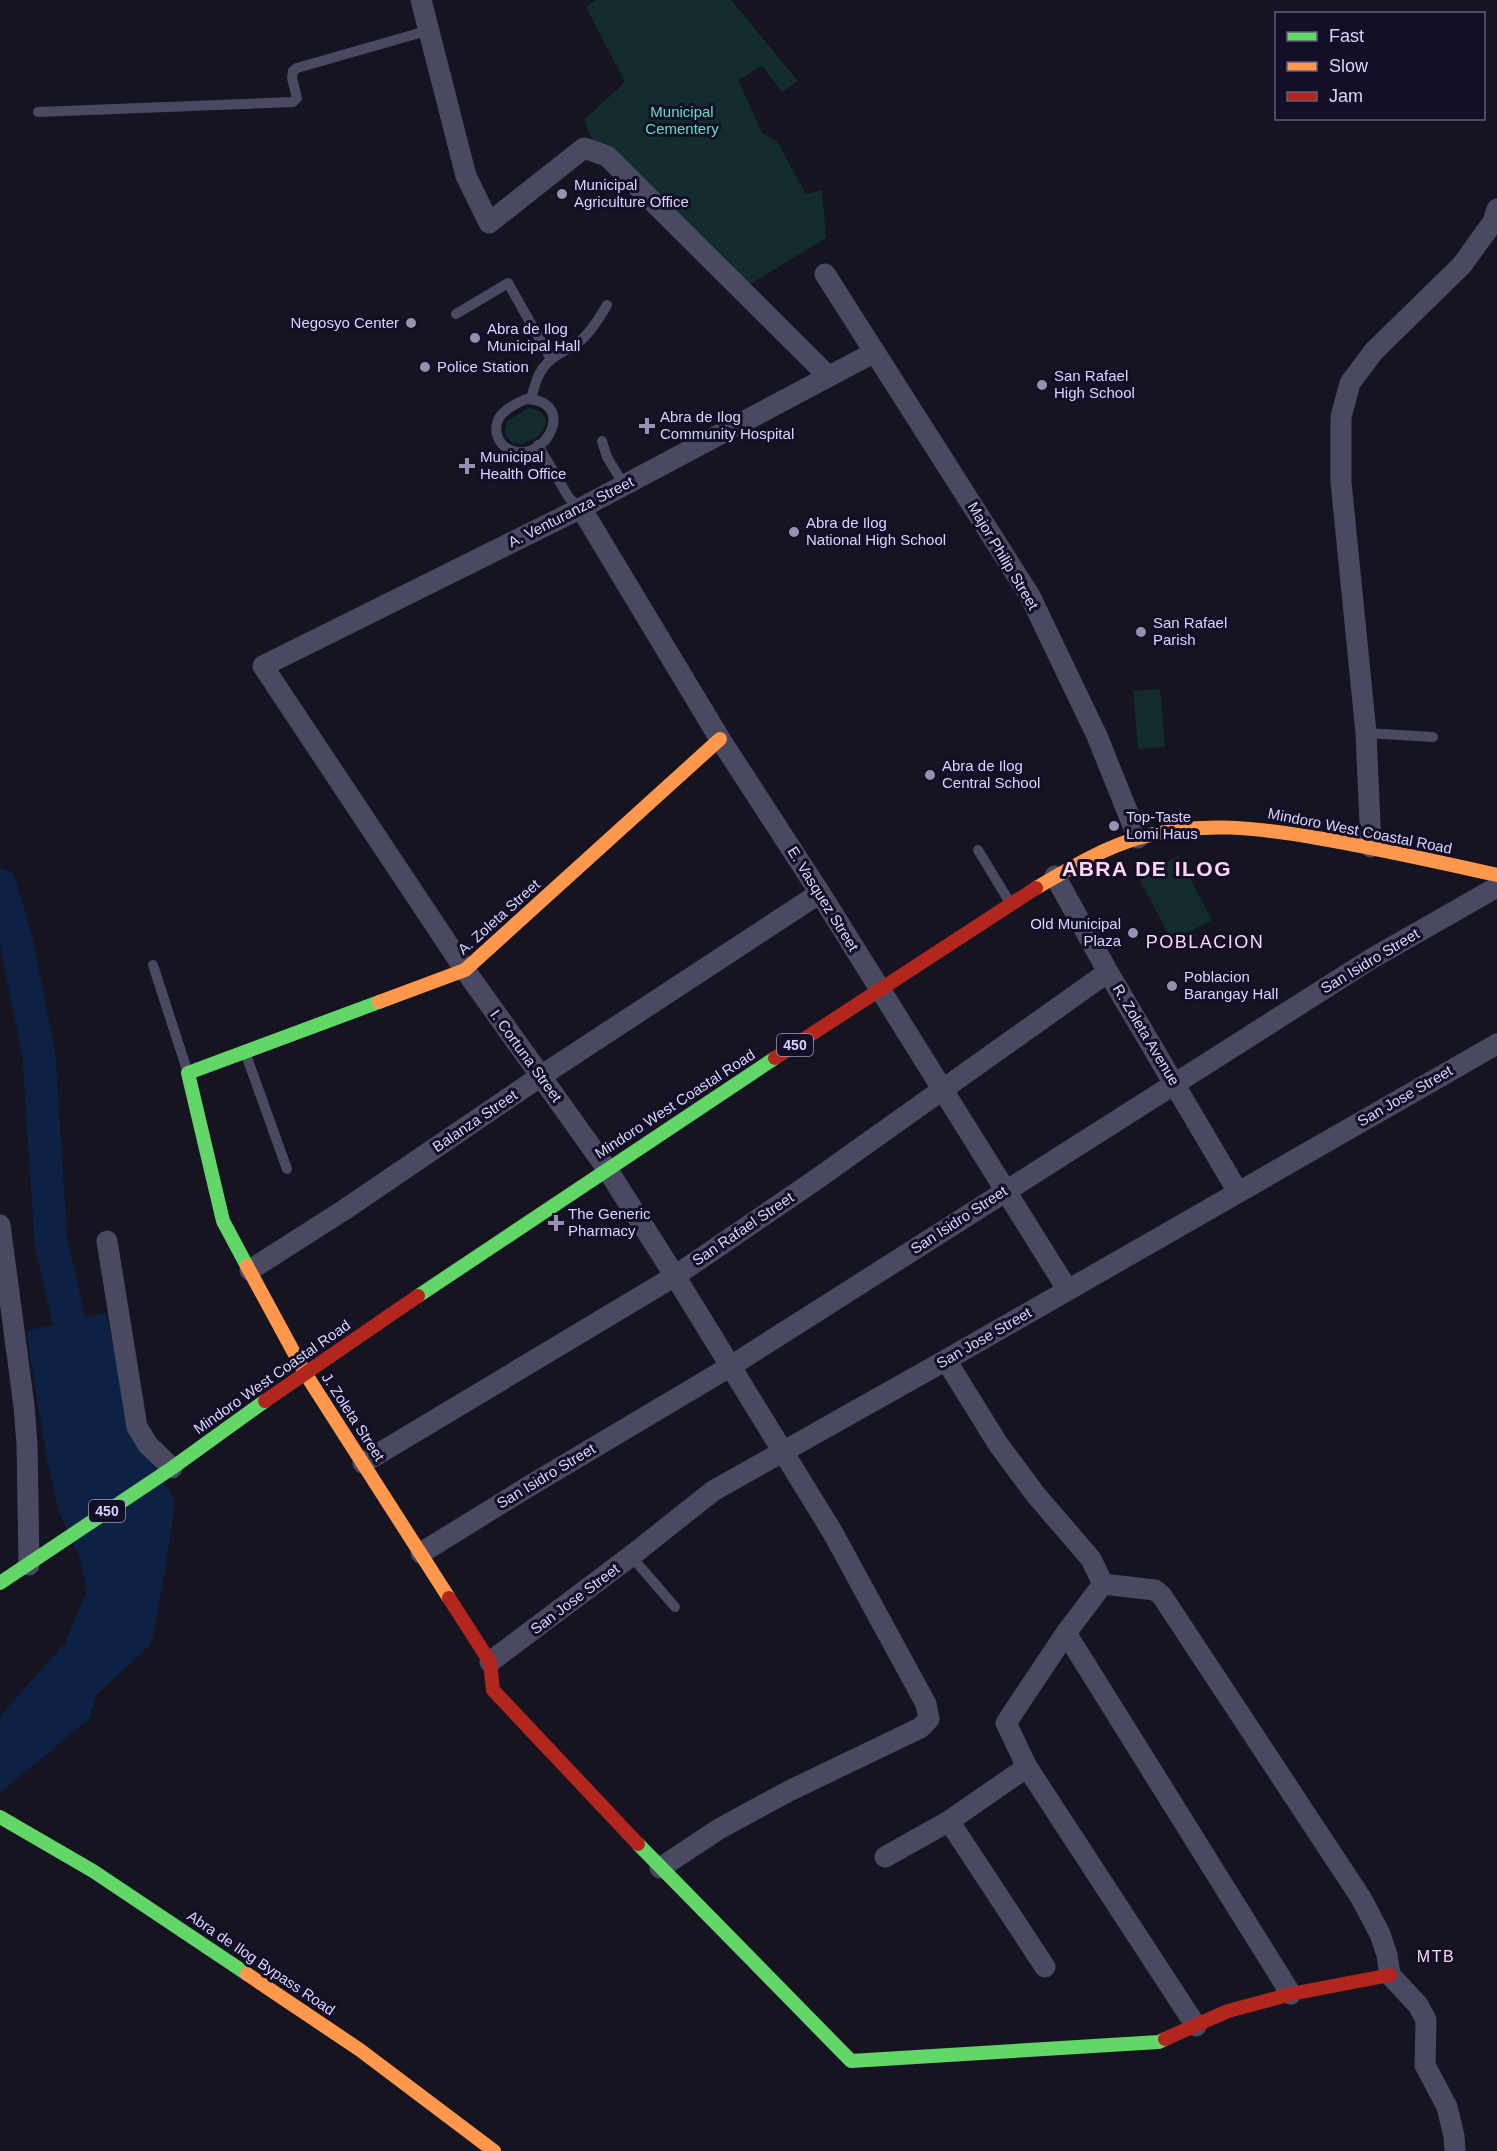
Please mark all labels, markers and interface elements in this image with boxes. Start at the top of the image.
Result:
legend [1275,12,1485,120]
text: Fast [1329,26,1364,46]
text: Slow [1329,56,1369,76]
text: Jam [1329,86,1363,106]
park label: Municipal Cementery [645,103,719,137]
place label: Municipal Agriculture Office [574,176,689,210]
marker: Municipal Agriculture Office [555,187,569,201]
place label: Negosyo Center [291,314,399,331]
marker: Negosyo Center [404,316,418,330]
place label: Abra de Ilog Municipal Hall [487,320,580,354]
marker: Abra de Ilog Municipal Hall [468,331,482,345]
place label: Police Station [437,358,529,375]
marker: Police Station [418,360,432,374]
place label: San Rafael High School [1054,367,1135,401]
marker: San Rafael High School [1035,378,1049,392]
place label: Abra de Ilog Community Hospital [660,408,794,442]
marker: Abra de Ilog Community Hospital [638,417,656,435]
place label: Municipal Health Office [480,448,566,482]
marker: Municipal Health Office [458,457,476,475]
street label: A. Venturanza Street [505,472,637,551]
street label: Major Philip Street [965,499,1043,613]
place label: Abra de Ilog National High School [806,514,946,548]
marker: Abra de Ilog National High School [787,525,801,539]
place label: San Rafael Parish [1153,614,1227,648]
marker: San Rafael Parish [1134,625,1148,639]
place label: Abra de Ilog Central School [942,757,1040,791]
marker: Abra de Ilog Central School [923,768,937,782]
street label: Mindoro West Coastal Road [1267,804,1454,857]
place label: Top-Taste Lomi Haus [1126,808,1198,842]
marker: Top-Taste Lomi Haus [1107,819,1121,833]
street label: E. Vasquez Street [784,843,863,955]
district label: ABRA DE ILOG [1062,857,1232,880]
street label: A. Zoleta Street [454,875,544,958]
place label: Old Municipal Plaza [1030,915,1122,949]
street label: San Isidro Street [1317,924,1423,997]
marker: Old Municipal Plaza [1126,926,1140,940]
district label: POBLACION [1146,932,1264,952]
place label: Poblacion Barangay Hall [1184,968,1278,1002]
marker: Poblacion Barangay Hall [1165,979,1179,993]
street label: R. Zoleta Avenue [1110,981,1183,1088]
street label: I. Cortuna Street [487,1006,566,1106]
road number: 450 [777,1034,813,1056]
street label: Mindoro West Coastal Road [592,1045,758,1162]
street label: San Jose Street [1354,1061,1456,1130]
street label: Balanza Street [429,1086,521,1155]
street label: San Isidro Street [907,1182,1011,1257]
street label: San Rafael Street [689,1188,797,1269]
place label: The Generic Pharmacy [568,1205,651,1239]
marker: The Generic Pharmacy [549,1216,563,1230]
street label: San Jose Street [933,1303,1035,1372]
street label: Mindoro West Coastal Road [190,1316,353,1437]
street label: J. Zoleta Street [319,1369,389,1465]
street label: San Isidro Street [493,1439,599,1512]
road number: 450 [89,1500,125,1522]
street label: San Jose Street [527,1559,623,1638]
street label: Abra de Ilog Bypass Road [184,1907,338,2018]
district label: MTB [1417,1948,1455,1965]

